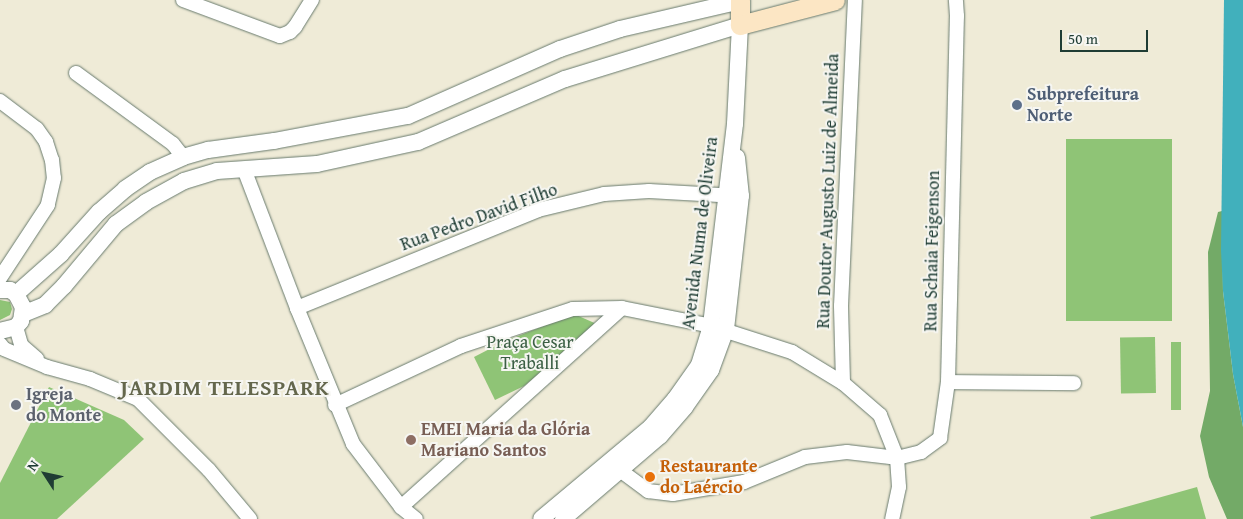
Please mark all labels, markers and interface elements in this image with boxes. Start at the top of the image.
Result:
scale bar [1063,20,1150,52]
text: 50 m [1068,28,1098,49]
street label: Rua Doutor Augusto Luiz de Almeida [812,53,844,329]
place label: Subprefeitura Norte [1027,84,1139,126]
marker: Subprefeitura Norte [1011,99,1023,111]
street label: Avenida Numa de Oliveira [677,136,723,330]
street label: Rua Schaia Feigenson [920,170,944,332]
street label: Rua Pedro David Filho [398,179,560,255]
park label: Praça Cesar Traballi [486,332,574,374]
district label: JARDIM TELESPARK [118,375,332,401]
place label: Igreja do Monte [26,384,101,426]
marker: Igreja do Monte [10,399,22,411]
place label: EMEI Maria da Glória Mariano Santos [421,419,590,462]
marker: EMEI Maria da Glória Mariano Santos [405,434,417,446]
north arrow [20,449,70,499]
text: N [22,456,44,475]
place label: Restaurante do Laércio [660,456,758,498]
marker: Restaurante do Laércio [644,471,656,483]

